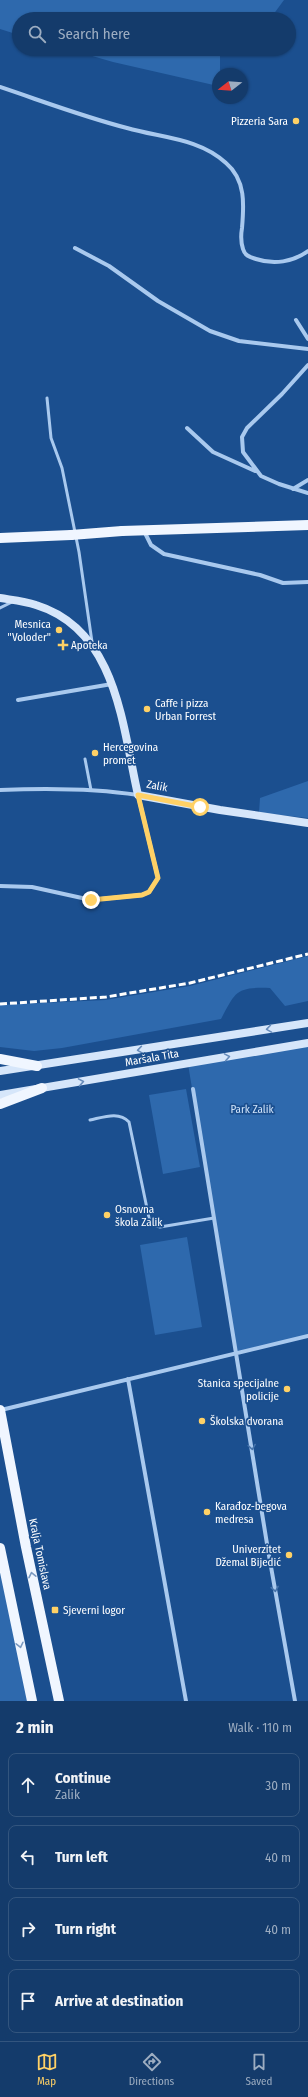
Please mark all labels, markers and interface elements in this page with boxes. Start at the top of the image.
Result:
search box [12,12,296,56]
icon: search [26,23,48,45]
text: Search here [58,25,130,43]
north arrow [212,68,248,104]
place label: Pizzeria Sara [231,115,288,128]
marker: Pizzeria Sara [291,116,301,126]
place label: Mesnica "Voloder" [8,618,51,644]
marker: Mesnica "Voloder" [54,625,64,635]
place label: Apoteka [71,639,108,652]
marker: Apoteka [58,640,68,650]
place label: Caffe i pizza Urban Forrest [155,697,217,723]
marker: Caffe i pizza Urban Forrest [142,704,152,714]
place label: Hercegovina promet [103,741,158,767]
marker: Hercegovina promet [90,748,100,758]
street label: Zalik [145,778,169,795]
route start [191,798,209,816]
route end [82,891,100,909]
one-way arrow [266,1024,273,1033]
one-way arrow [136,1045,143,1053]
street label: Maršala Tita [124,1047,180,1069]
one-way arrow [224,1053,230,1062]
one-way arrow [78,1078,84,1087]
park label: Park Zalik [230,1103,274,1116]
place label: Osnovna škola Zalik [115,1203,163,1229]
marker: Osnovna škola Zalik [102,1210,112,1220]
place label: Stanica specijalne policije [198,1377,279,1403]
marker: Stanica specijalne policije [282,1384,292,1394]
place label: Školska dvorana [210,1414,283,1428]
marker: Školska dvorana [197,1416,207,1426]
one-way arrow [247,1444,256,1450]
place label: Karađoz-begova medresa [215,1500,287,1526]
marker: Karađoz-begova medresa [202,1507,212,1517]
street label: Kralja Tomislava [26,1517,54,1591]
place label: Univerzitet Džemal Bijedić [215,1543,281,1569]
marker: Univerzitet Džemal Bijedić [284,1550,294,1560]
one-way arrow [28,1572,36,1578]
one-way arrow [270,1586,279,1593]
place label: Sjeverni logor [63,1604,125,1617]
marker: Sjeverni logor [50,1605,60,1615]
one-way arrow [16,1642,24,1648]
text: 2 min [16,1717,54,1738]
text: Walk · 110 m [228,1720,292,1735]
text: Continue [55,1769,111,1787]
icon: ahead [17,1774,39,1796]
text: 30 m [265,1778,291,1793]
text: Zalik [55,1787,80,1802]
icon: left [17,1846,39,1868]
text: Turn left [55,1848,108,1866]
text: 40 m [265,1850,291,1865]
icon: right [17,1918,39,1940]
text: Turn right [55,1920,116,1938]
text: 40 m [265,1922,291,1937]
icon: arrive [17,1990,39,2012]
text: Arrive at destination [55,1992,183,2010]
tab: Map [36,2051,58,2088]
tab: Directions [129,2051,174,2088]
tab: Saved [246,2051,272,2088]

